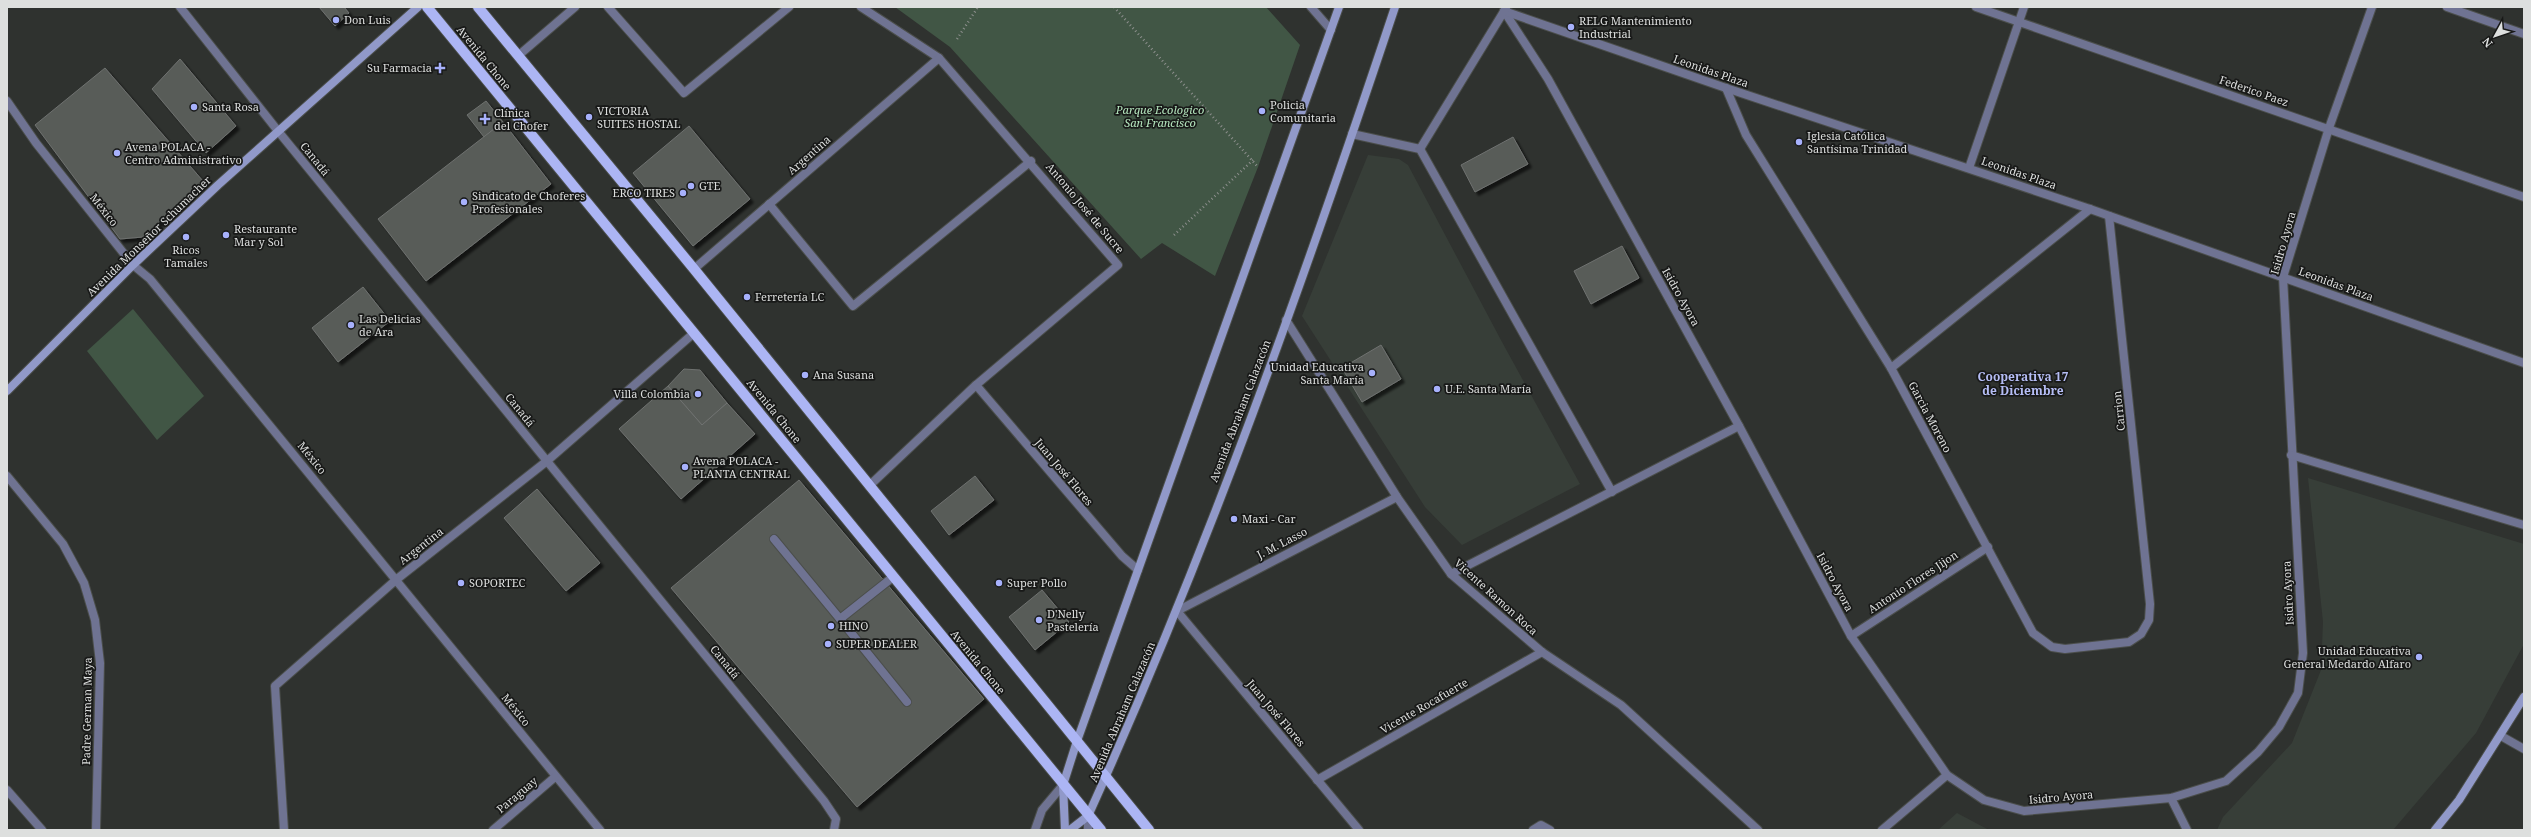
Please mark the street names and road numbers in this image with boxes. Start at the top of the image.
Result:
street label: Avenida Chone [454,22,515,93]
street label: Leonidas Plaza [1672,51,1751,90]
street label: Federico Paez [2218,72,2291,109]
street label: Argentina [784,132,833,178]
street label: Canadá [297,139,334,179]
street label: Leonidas Plaza [1980,153,2059,192]
street label: Antonio José de Sucre [1043,159,1128,256]
street label: Avenida Monseñor Schumacher [83,172,215,299]
street label: México [87,190,122,229]
street label: Isidro Ayora [2266,210,2299,276]
street label: Leonidas Plaza [2297,263,2376,304]
street label: Isidro Ayora [1659,265,1704,329]
street label: Avenida Abraham Calazacón [1205,338,1274,484]
street label: Avenida Chone [744,375,805,446]
street label: Garcia Moreno [1905,379,1955,455]
street label: Canadá [502,390,539,430]
street label: Carrion [2109,390,2128,432]
street label: Juan José Flores [1031,434,1097,508]
street label: México [295,438,330,477]
street label: J. M. Lasso [1253,523,1310,562]
street label: Argentina [395,524,446,568]
street label: Antonio Flores Jijon [1865,547,1961,616]
street label: Isidro Ayora [1814,550,1857,614]
street label: Vicente Ramon Roca [1451,555,1541,638]
street label: Isidro Ayora [2278,560,2297,626]
street label: Avenida Chone [948,626,1009,697]
street label: Avenida Abraham Calazacón [1085,639,1158,784]
street label: Canadá [707,642,744,682]
street label: Padre German Maya [78,657,95,765]
street label: Vicente Rocafuerte [1377,674,1470,737]
street label: Juan José Flores [1243,675,1309,749]
street label: México [499,690,534,729]
street label: Paraguay [493,773,541,816]
street label: Isidro Ayora [2028,786,2094,807]

